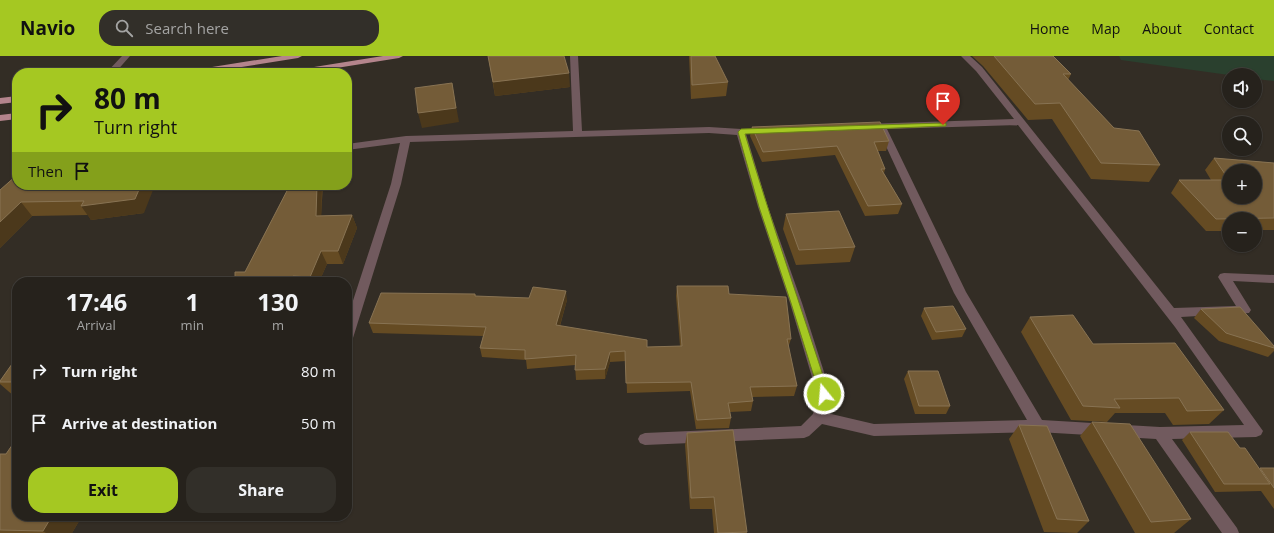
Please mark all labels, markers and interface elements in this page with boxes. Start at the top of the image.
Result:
search box [99,10,379,46]
text: Navio [20,15,75,41]
icon: search [113,17,135,39]
text: Search here [145,18,229,38]
text: Home [1030,19,1069,38]
text: Map [1091,19,1120,38]
text: About [1142,19,1182,38]
text: Contact [1204,19,1254,38]
map controls [1222,68,1262,252]
button: sound [1222,68,1262,108]
text: 80 m [94,79,161,117]
icon: right [28,84,80,136]
pin [926,84,960,125]
icon: arrive [932,90,954,112]
text: Turn right [94,115,177,139]
button: search [1222,116,1262,156]
icon: arrive [71,160,93,182]
text: Then [28,161,63,181]
button: + [1222,164,1262,204]
button: − [1222,212,1262,252]
text: 17:46 [65,285,127,318]
text: 1 [185,285,199,318]
text: 130 [257,285,299,318]
text: Arrival [77,316,116,334]
text: min [181,316,204,334]
text: m [272,316,284,334]
icon: right [28,360,50,382]
text: Turn right [62,361,137,381]
text: 80 m [301,361,336,381]
position arrow [803,373,845,415]
icon: arrive [28,412,50,434]
text: Arrive at destination [62,413,217,433]
text: 50 m [301,413,336,433]
button: Exit [28,467,178,513]
button: Share [186,467,336,513]

